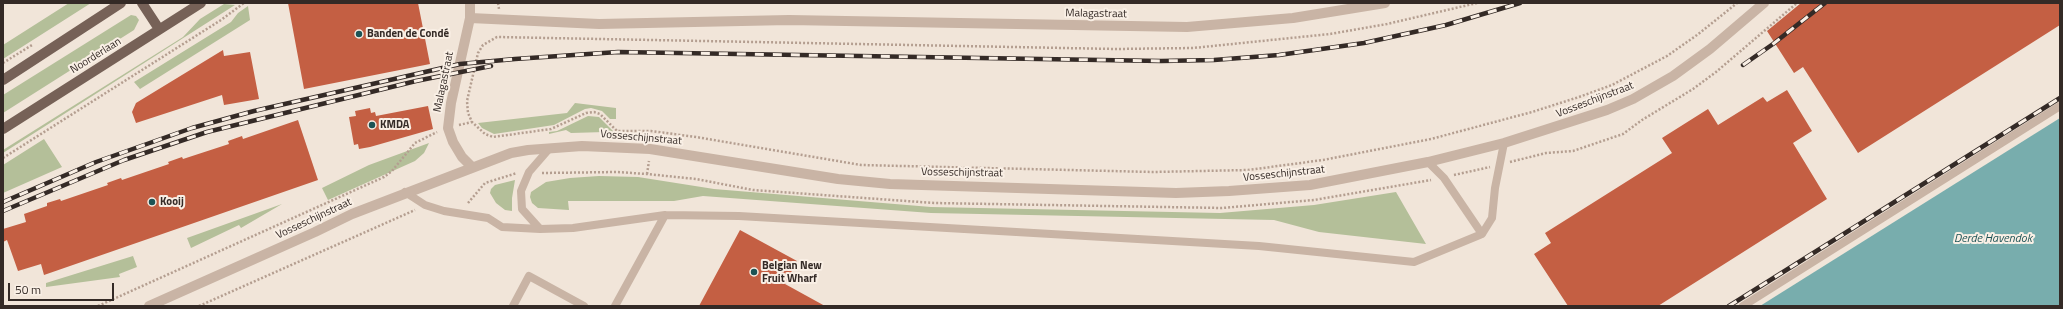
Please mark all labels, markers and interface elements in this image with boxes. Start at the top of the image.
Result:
street label: Malagastraat [1065,7,1127,21]
place label: Banden de Condé [367,27,449,41]
marker: Banden de Condé [354,29,364,39]
street label: Noorderlaan [68,35,124,77]
street label: Malagastraat [431,50,457,114]
street label: Vosseschijnstraat [1554,79,1636,121]
place label: KMDA [380,118,409,132]
marker: KMDA [367,120,377,130]
street label: Vosseschijnstraat [600,128,682,148]
street label: Vosseschijnstraat [1243,163,1325,185]
street label: Vosseschijnstraat [921,166,1003,180]
place label: Kooij [160,195,184,209]
street label: Vosseschijnstraat [274,196,354,242]
marker: Kooij [147,197,157,207]
water label: Derde Havendok [1954,232,2032,246]
place label: Belgian New Fruit Wharf [762,259,822,285]
marker: Belgian New Fruit Wharf [749,267,759,277]
scale bar [10,275,116,301]
text: 50 m [15,280,41,299]

